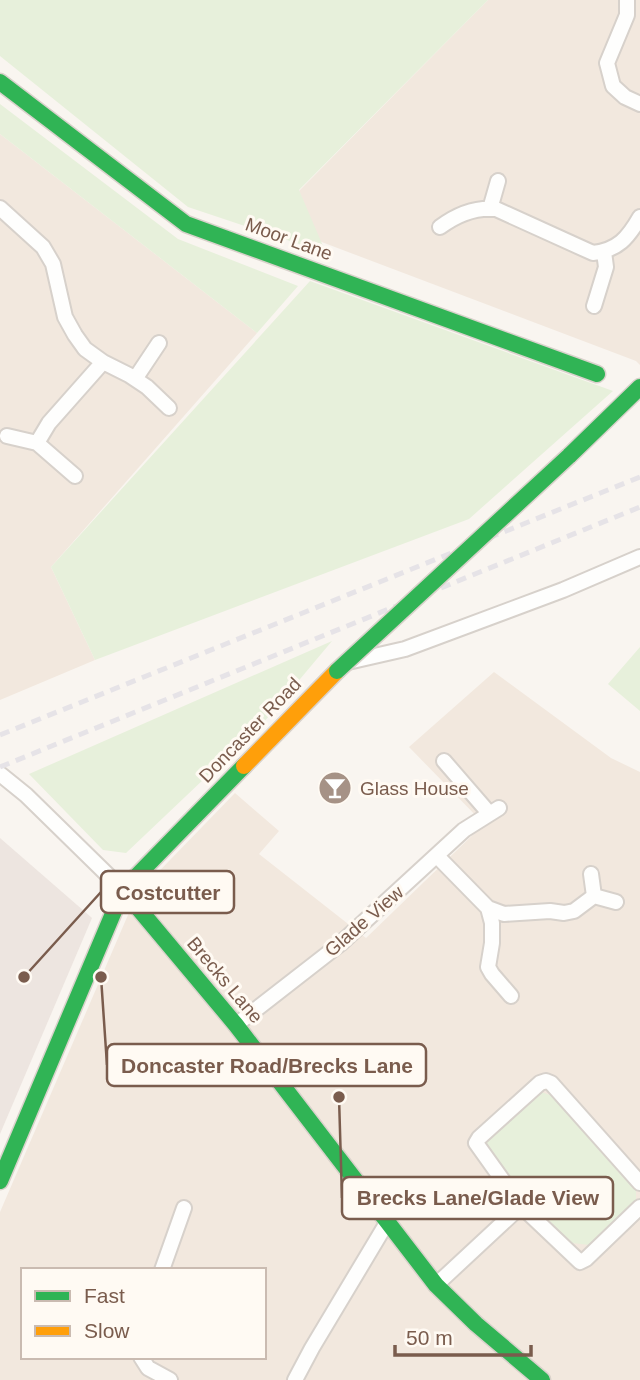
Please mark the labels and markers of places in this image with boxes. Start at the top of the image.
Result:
bar icon: Glass House [316,769,354,807]
place label: Glass House [360,778,469,799]
callout: Costcutter [101,871,234,913]
callout: Doncaster Road/Brecks Lane [107,1044,426,1086]
callout: Brecks Lane/Glade View [342,1177,613,1219]

